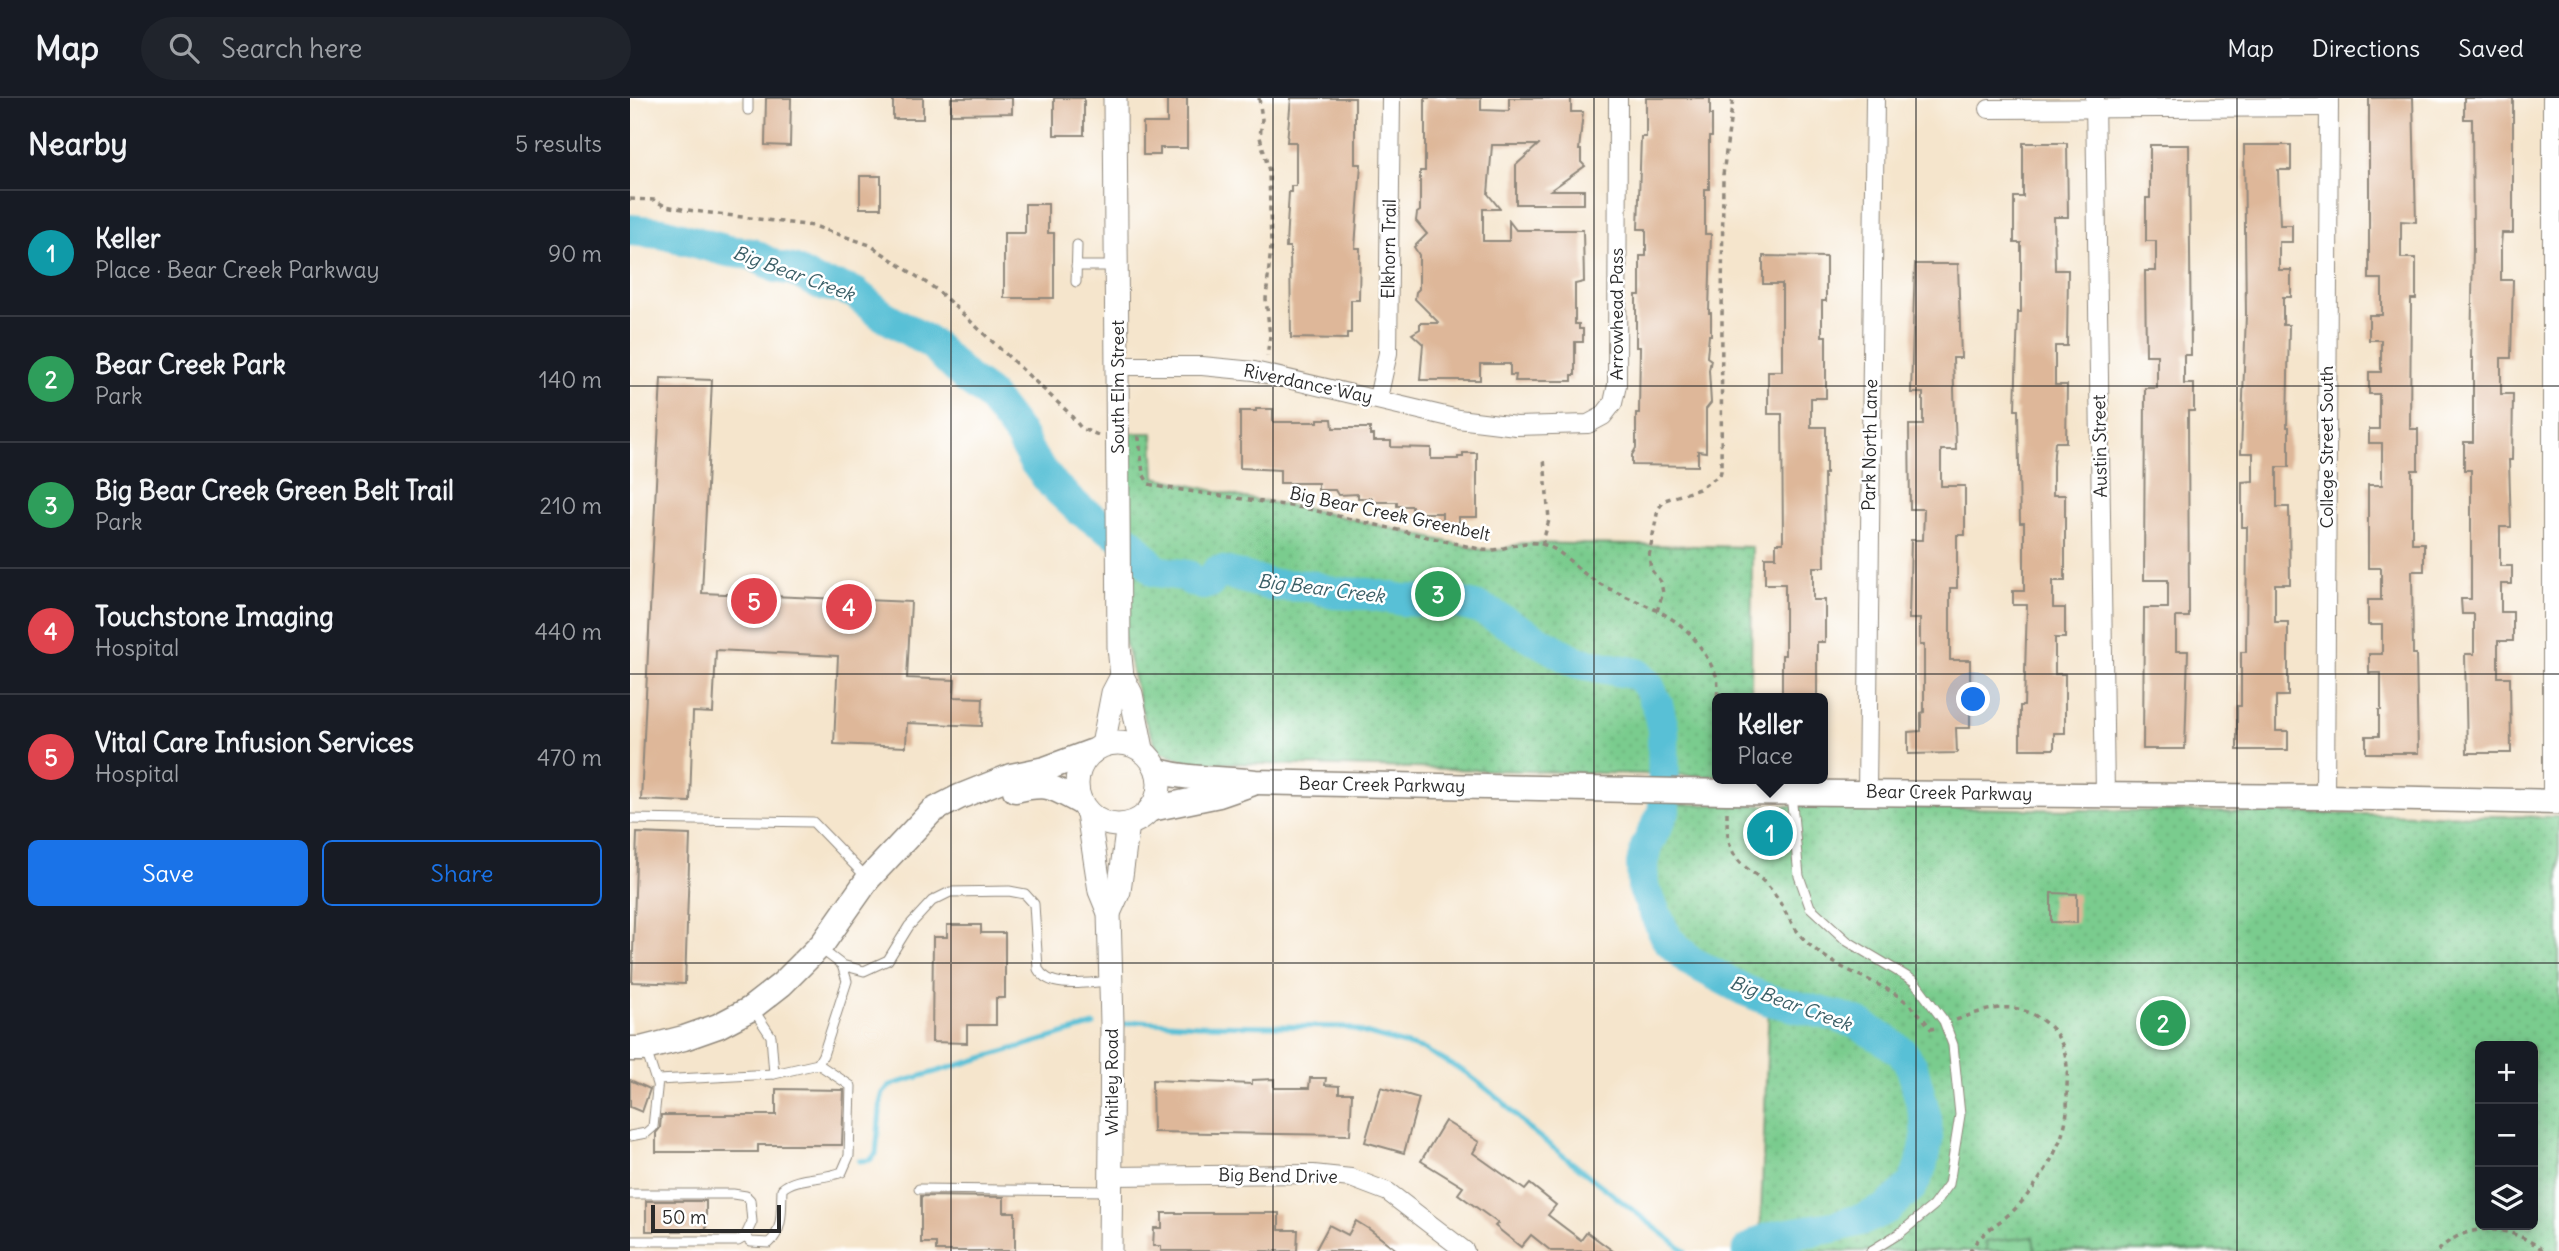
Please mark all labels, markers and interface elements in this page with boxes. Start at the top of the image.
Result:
search box [141,17,631,80]
text: Map [35,27,99,69]
icon: search [165,29,203,67]
text: Search here [221,32,362,65]
text: Map [2227,33,2274,63]
text: Directions [2312,33,2420,63]
text: Saved [2458,33,2524,63]
text: Nearby [28,125,128,163]
text: 5 results [515,129,602,158]
street label: Elkhorn Trail [1376,199,1401,299]
text: Keller [95,222,161,255]
text: 1 [46,239,56,268]
text: 90 m [548,239,602,268]
water label: Big Bear Creek [730,240,859,307]
street label: Arrowhead Pass [1605,248,1628,380]
text: Place · Bear Creek Parkway [95,255,380,284]
street label: South Elm Street [1106,320,1129,454]
text: Bear Creek Park [95,348,286,381]
street label: Riverdance Way [1241,359,1375,408]
text: 2 [45,365,57,394]
text: 140 m [539,365,602,394]
street label: College Street South [2315,366,2338,529]
street label: Park North Lane [1857,379,1882,511]
text: Park [95,381,143,410]
street label: Austin Street [2087,394,2112,498]
text: Big Bear Creek Green Belt Trail [95,474,454,507]
street label: Big Bear Creek Greenbelt [1288,481,1492,546]
text: 3 [44,491,58,520]
text: 210 m [539,491,602,520]
text: Park [95,507,143,536]
water label: Big Bear Creek [1256,568,1387,608]
pin: 3 [1415,568,1461,620]
pin: 5 [731,575,777,627]
pin: 4 [826,581,872,633]
text: Touchstone Imaging [95,600,334,633]
text: 4 [44,617,58,646]
text: 440 m [535,617,602,646]
text: Hospital [95,633,179,662]
your location [1956,682,1990,716]
popup [1712,693,1828,784]
text: Keller [1737,708,1803,741]
text: Vital Care Infusion Services [95,726,414,759]
text: Place [1737,741,1793,770]
text: 5 [44,743,58,772]
text: 470 m [537,743,602,772]
text: Hospital [95,759,179,788]
street label: Bear Creek Parkway [1299,772,1465,797]
street label: Bear Creek Parkway [1866,780,2032,805]
pin: 1 [1747,807,1793,859]
button: Save [28,840,308,906]
button: Share [322,840,602,906]
water label: Big Bear Creek [1727,970,1856,1037]
pin: 2 [2140,997,2186,1049]
street label: Whitley Road [1100,1028,1123,1136]
map controls [2475,1041,2538,1230]
button: + [2475,1041,2538,1104]
button: − [2475,1104,2538,1167]
street label: Big Bend Drive [1218,1163,1338,1188]
button: layers [2475,1167,2538,1230]
scale bar [651,1202,780,1234]
text: 50 m [662,1205,707,1229]

